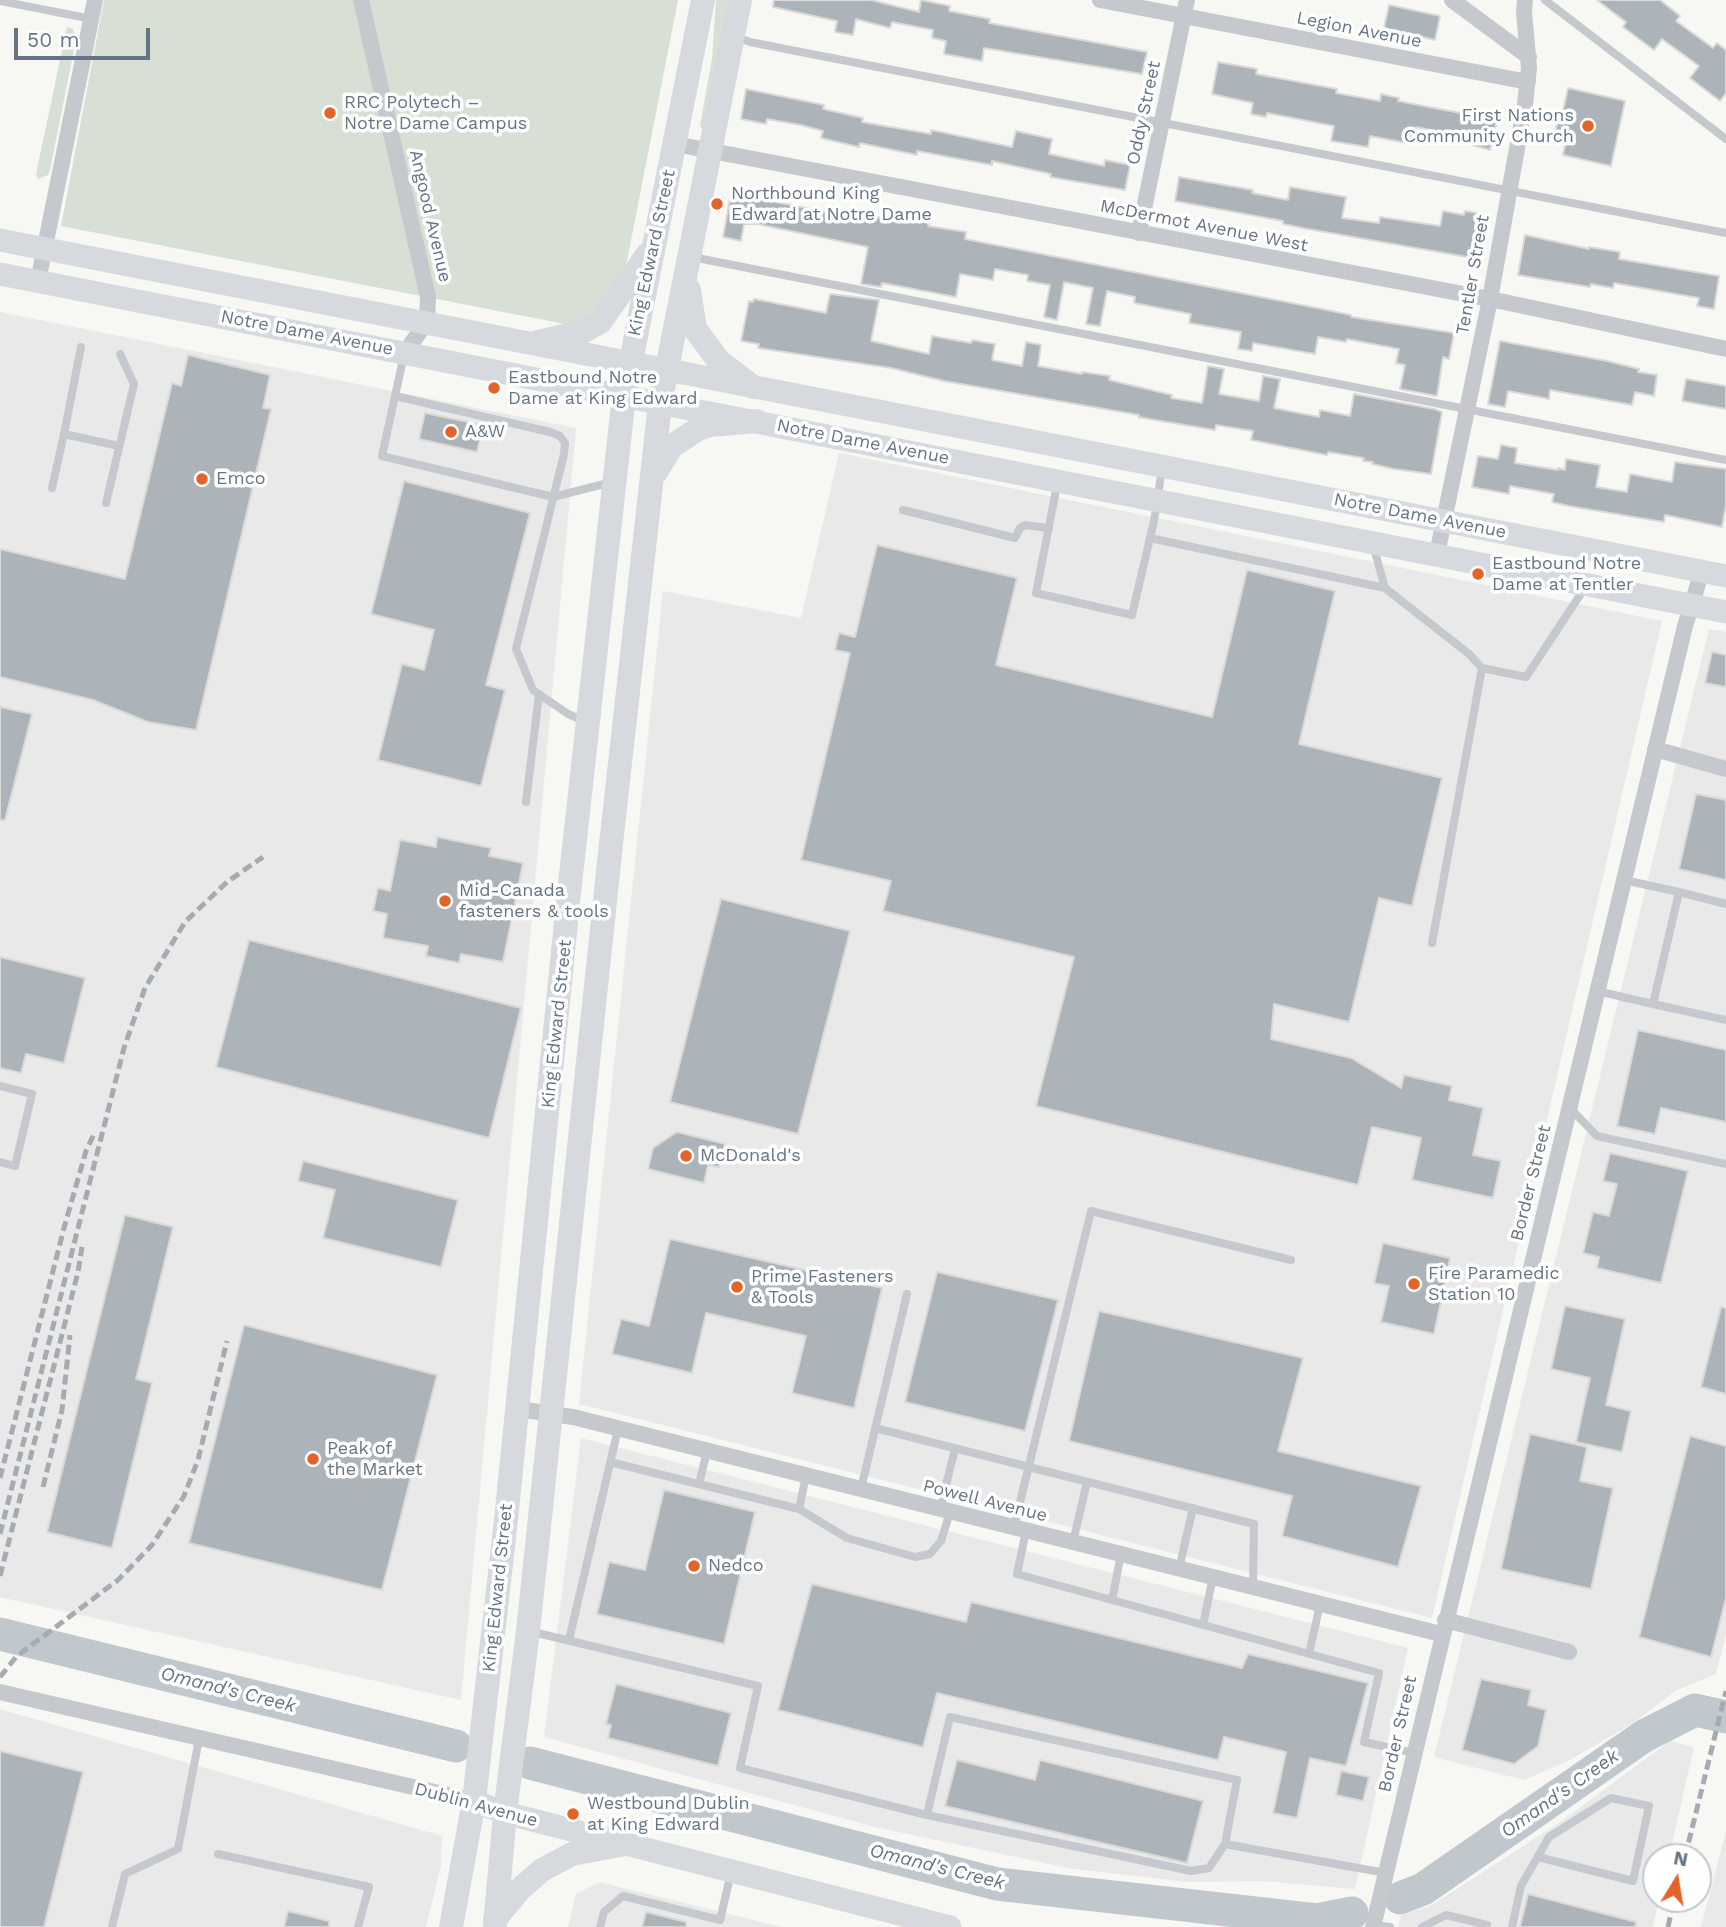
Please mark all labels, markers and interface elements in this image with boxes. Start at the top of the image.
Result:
street label: Legion Avenue [1295,7,1423,53]
scale bar [18,14,154,58]
text: 50 m [27,27,79,52]
street label: Oddy Street [1122,59,1166,167]
place label: RRC Polytech – Notre Dame Campus [344,92,527,134]
marker: RRC Polytech – Notre Dame Campus [322,105,338,121]
place label: First Nations Community Church [1404,105,1574,148]
marker: First Nations Community Church [1580,118,1596,134]
street label: Angood Avenue [404,148,456,284]
street label: King Edward Street [624,168,680,338]
place label: Northbound King Edward at Notre Dame [731,183,932,226]
street label: McDermot Avenue West [1098,195,1310,257]
marker: Northbound King Edward at Notre Dame [709,196,725,212]
street label: Tentler Street [1452,213,1494,337]
street label: Notre Dame Avenue [219,306,395,360]
place label: Eastbound Notre Dame at King Edward [508,367,698,410]
marker: Eastbound Notre Dame at King Edward [486,380,502,396]
street label: Notre Dame Avenue [775,415,951,469]
place label: A&W [465,421,505,443]
marker: A&W [443,424,459,440]
place label: Emco [216,468,266,490]
marker: Emco [194,471,210,487]
street label: Notre Dame Avenue [1332,489,1508,543]
place label: Eastbound Notre Dame at Tentler [1492,553,1641,596]
marker: Eastbound Notre Dame at Tentler [1470,566,1486,582]
place label: Mid-Canada fasteners & tools [459,880,609,922]
marker: Mid-Canada fasteners & tools [437,893,453,909]
street label: King Edward Street [537,939,577,1109]
street label: Border Street [1506,1123,1556,1243]
place label: McDonald's [700,1145,801,1167]
marker: McDonald's [678,1148,694,1164]
place label: Fire Paramedic Station 10 [1428,1263,1559,1306]
place label: Prime Fasteners & Tools [751,1266,893,1308]
marker: Fire Paramedic Station 10 [1406,1276,1422,1292]
marker: Prime Fasteners & Tools [729,1279,745,1295]
place label: Peak of the Market [327,1438,423,1480]
marker: Peak of the Market [305,1451,321,1467]
street label: Powell Avenue [921,1475,1049,1527]
street label: King Edward Street [478,1503,518,1673]
place label: Nedco [708,1555,764,1577]
marker: Nedco [686,1558,702,1574]
water label: Omand's Creek [158,1662,298,1718]
street label: Border Street [1374,1674,1422,1794]
water label: Omand's Creek [1497,1745,1623,1843]
street label: Dublin Avenue [412,1778,540,1832]
place label: Westbound Dublin at King Edward [587,1793,750,1836]
marker: Westbound Dublin at King Edward [565,1806,581,1822]
water label: Omand's Creek [867,1839,1007,1895]
north arrow [1642,1843,1712,1913]
text: N [1672,1846,1690,1871]

